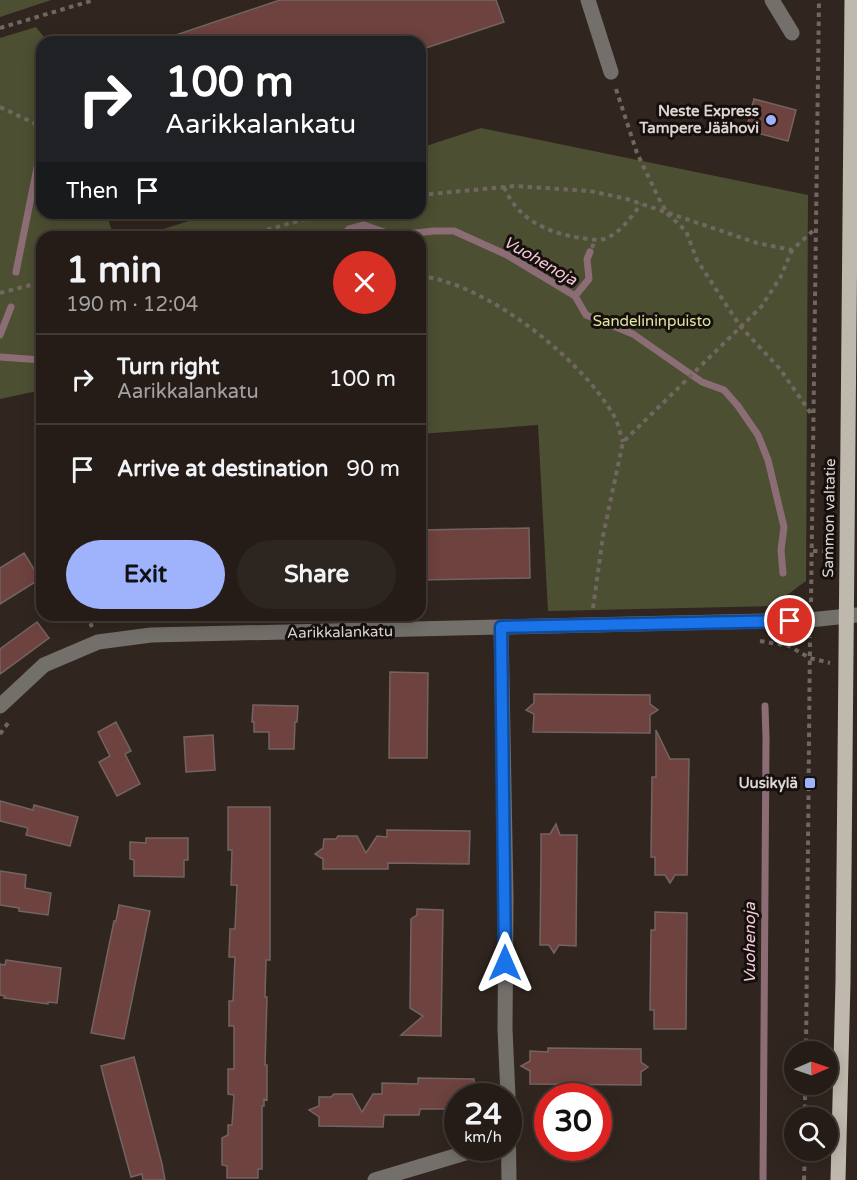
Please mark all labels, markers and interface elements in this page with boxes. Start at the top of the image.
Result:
text: 100 m [165,57,294,108]
icon: right [66,60,144,138]
place label: Neste Express Tampere Jäähovi [638,102,759,138]
text: Aarikkalankatu [165,108,356,141]
marker: Neste Express Tampere Jäähovi [764,113,778,127]
icon: arrive [131,174,164,207]
text: Then [66,178,119,204]
water label: Vuohenoja [500,232,581,290]
text: 1 min [66,249,162,292]
button: close [333,251,396,314]
text: 190 m · 12:04 [66,293,198,317]
park label: Sandelininpuisto [593,312,711,330]
text: Turn right [117,354,219,380]
icon: right [66,363,99,396]
text: 100 m [329,366,396,392]
text: Aarikkalankatu [117,380,259,404]
icon: arrive [66,453,99,486]
text: Arrive at destination [117,456,328,482]
text: 90 m [346,456,400,482]
street label: Sammon valtatie [819,458,839,578]
button: Exit [66,540,225,609]
button: Share [237,540,396,609]
pin [764,595,815,646]
icon: arrive [773,604,806,637]
street label: Aarikkalankatu [287,622,393,642]
place label: Uusikylä [738,774,798,793]
marker: Uusikylä [803,776,817,790]
water label: Vuohenoja [740,901,760,984]
position arrow [473,931,537,995]
north arrow [784,1041,838,1095]
map controls [784,1041,838,1161]
speed limit sign: 30 [534,1083,612,1161]
text: 24 [464,1096,502,1133]
button: search [784,1107,838,1161]
text: km/h [464,1128,502,1146]

